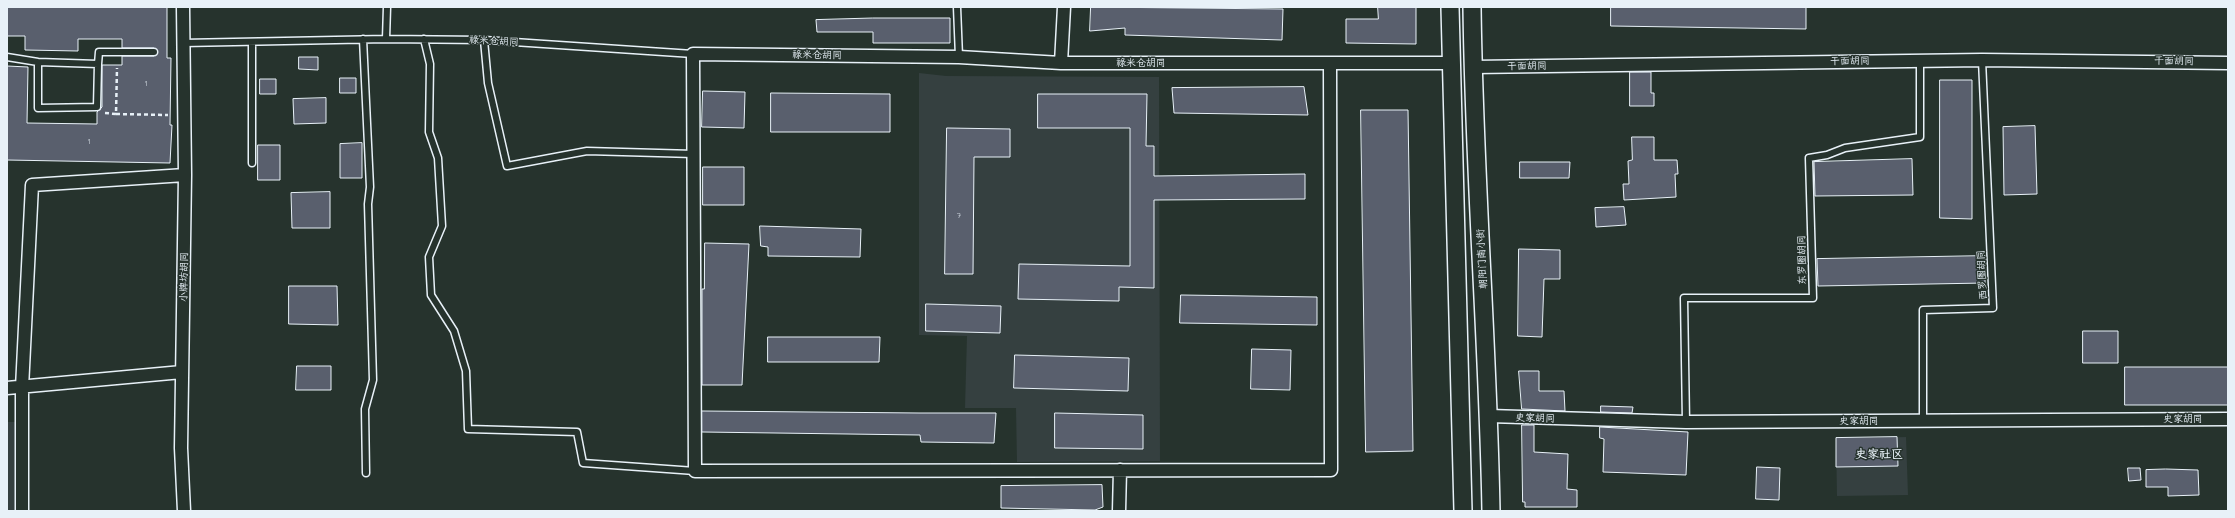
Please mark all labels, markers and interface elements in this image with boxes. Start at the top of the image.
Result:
street label: 禄米仓胡同 [469,34,519,48]
street label: 禄米仓胡同 [792,49,842,61]
street label: 干面胡同 [1830,55,1870,67]
street label: 干面胡同 [2154,55,2194,67]
street label: 禄米仓胡同 [1116,57,1166,69]
street label: 干面胡同 [1507,60,1547,72]
house number: 1 [144,79,148,89]
house number: 1 [87,137,91,147]
house number: 7 [957,211,961,221]
street label: 朝阳门南小街 [1474,229,1490,289]
street label: 东罗圈胡同 [1796,235,1808,285]
street label: 西罗圈胡同 [1975,250,1989,300]
street label: 小牌坊胡同 [178,252,190,302]
street label: 史家胡同 [1515,411,1555,425]
street label: 史家胡同 [2163,413,2203,425]
street label: 史家胡同 [1839,415,1879,427]
district label: 史家社区 [1855,447,1903,461]

